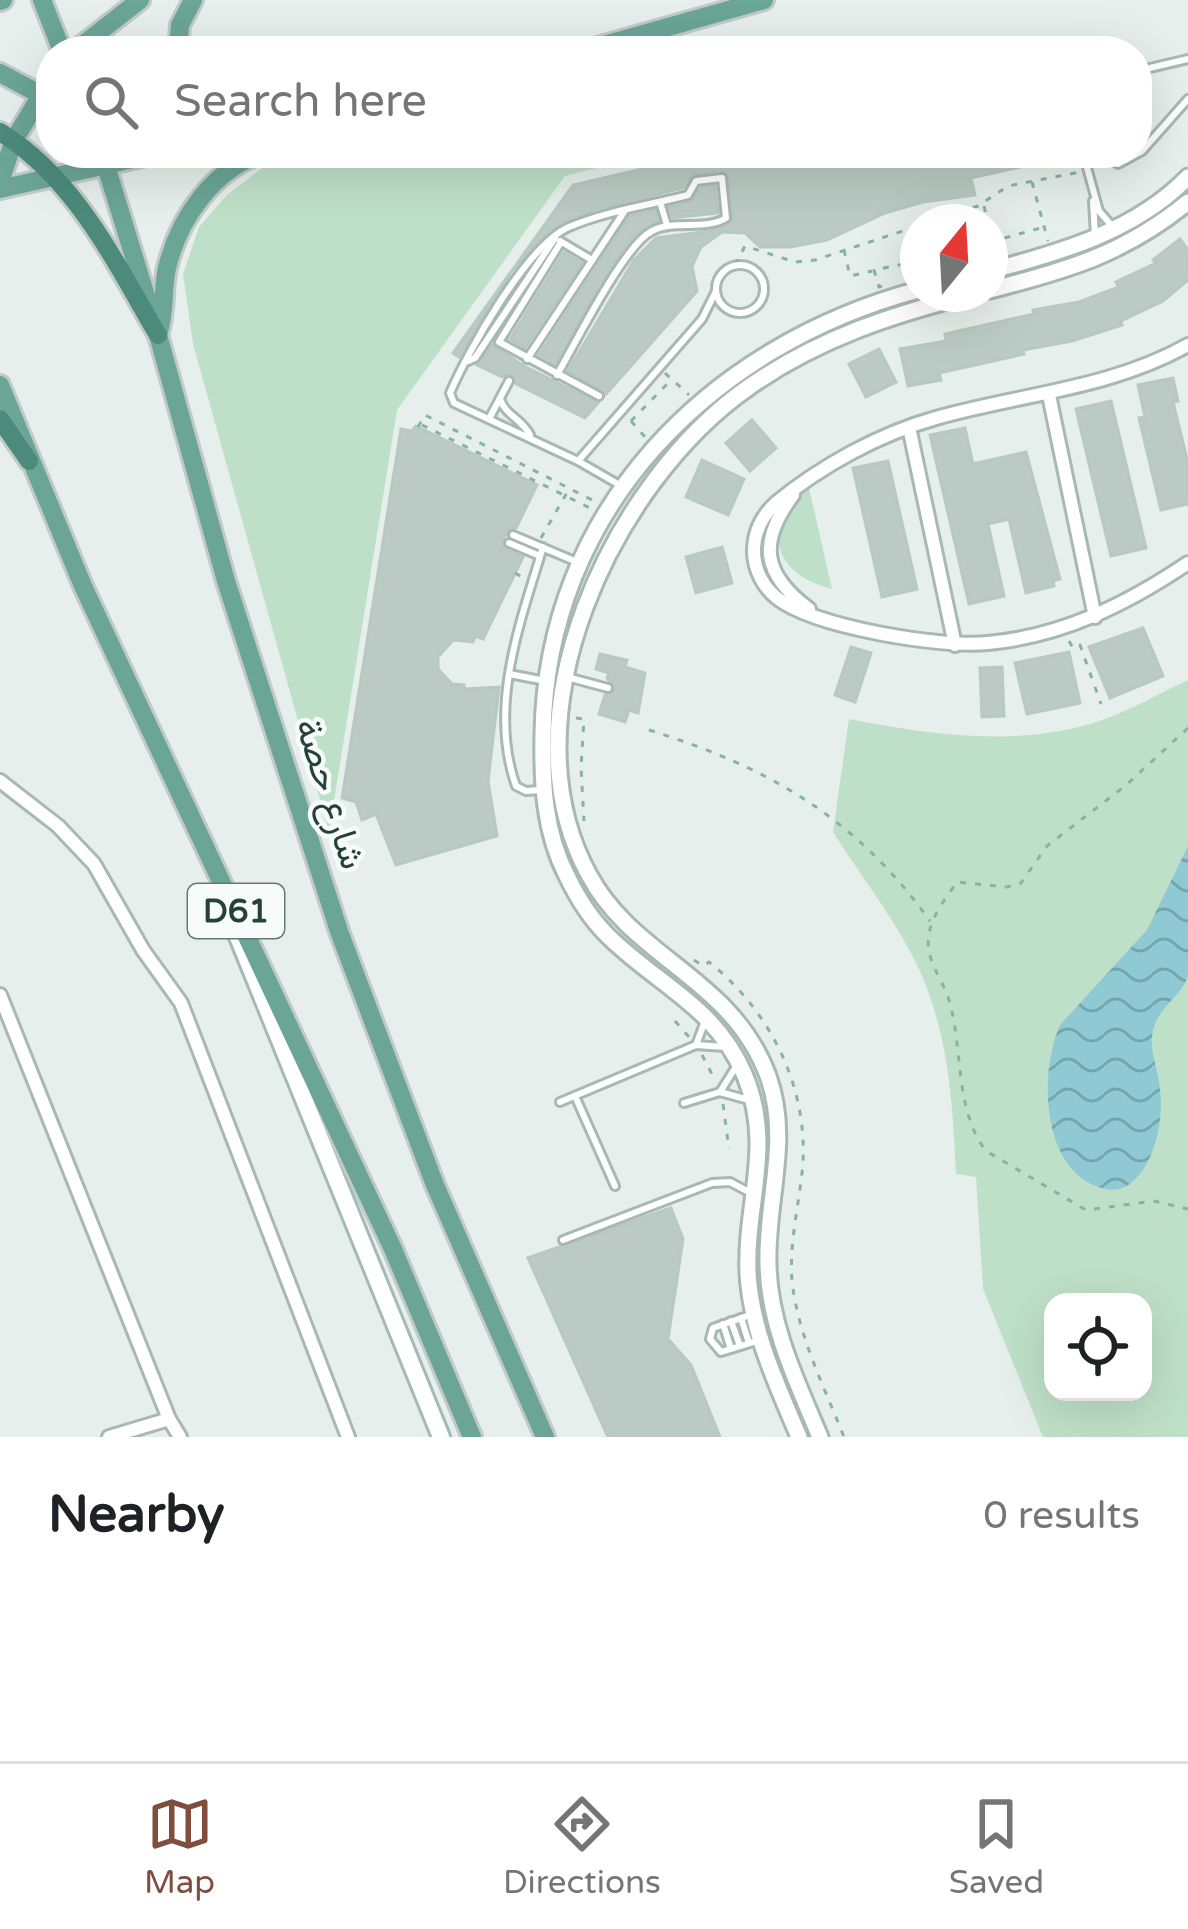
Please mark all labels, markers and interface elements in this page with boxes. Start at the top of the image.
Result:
search box [36,36,1152,168]
icon: search [78,69,144,135]
text: Search here [174,75,427,129]
north arrow [900,204,1008,312]
street label: شارع حصة [284,713,374,875]
road number: D61 [188,884,284,938]
map controls [1044,1293,1152,1401]
button: locate [1044,1293,1152,1401]
text: Nearby [48,1484,225,1546]
text: 0 results [983,1492,1140,1539]
tab: Map [144,1791,215,1902]
tab: Directions [503,1791,661,1902]
tab: Saved [949,1791,1044,1902]

